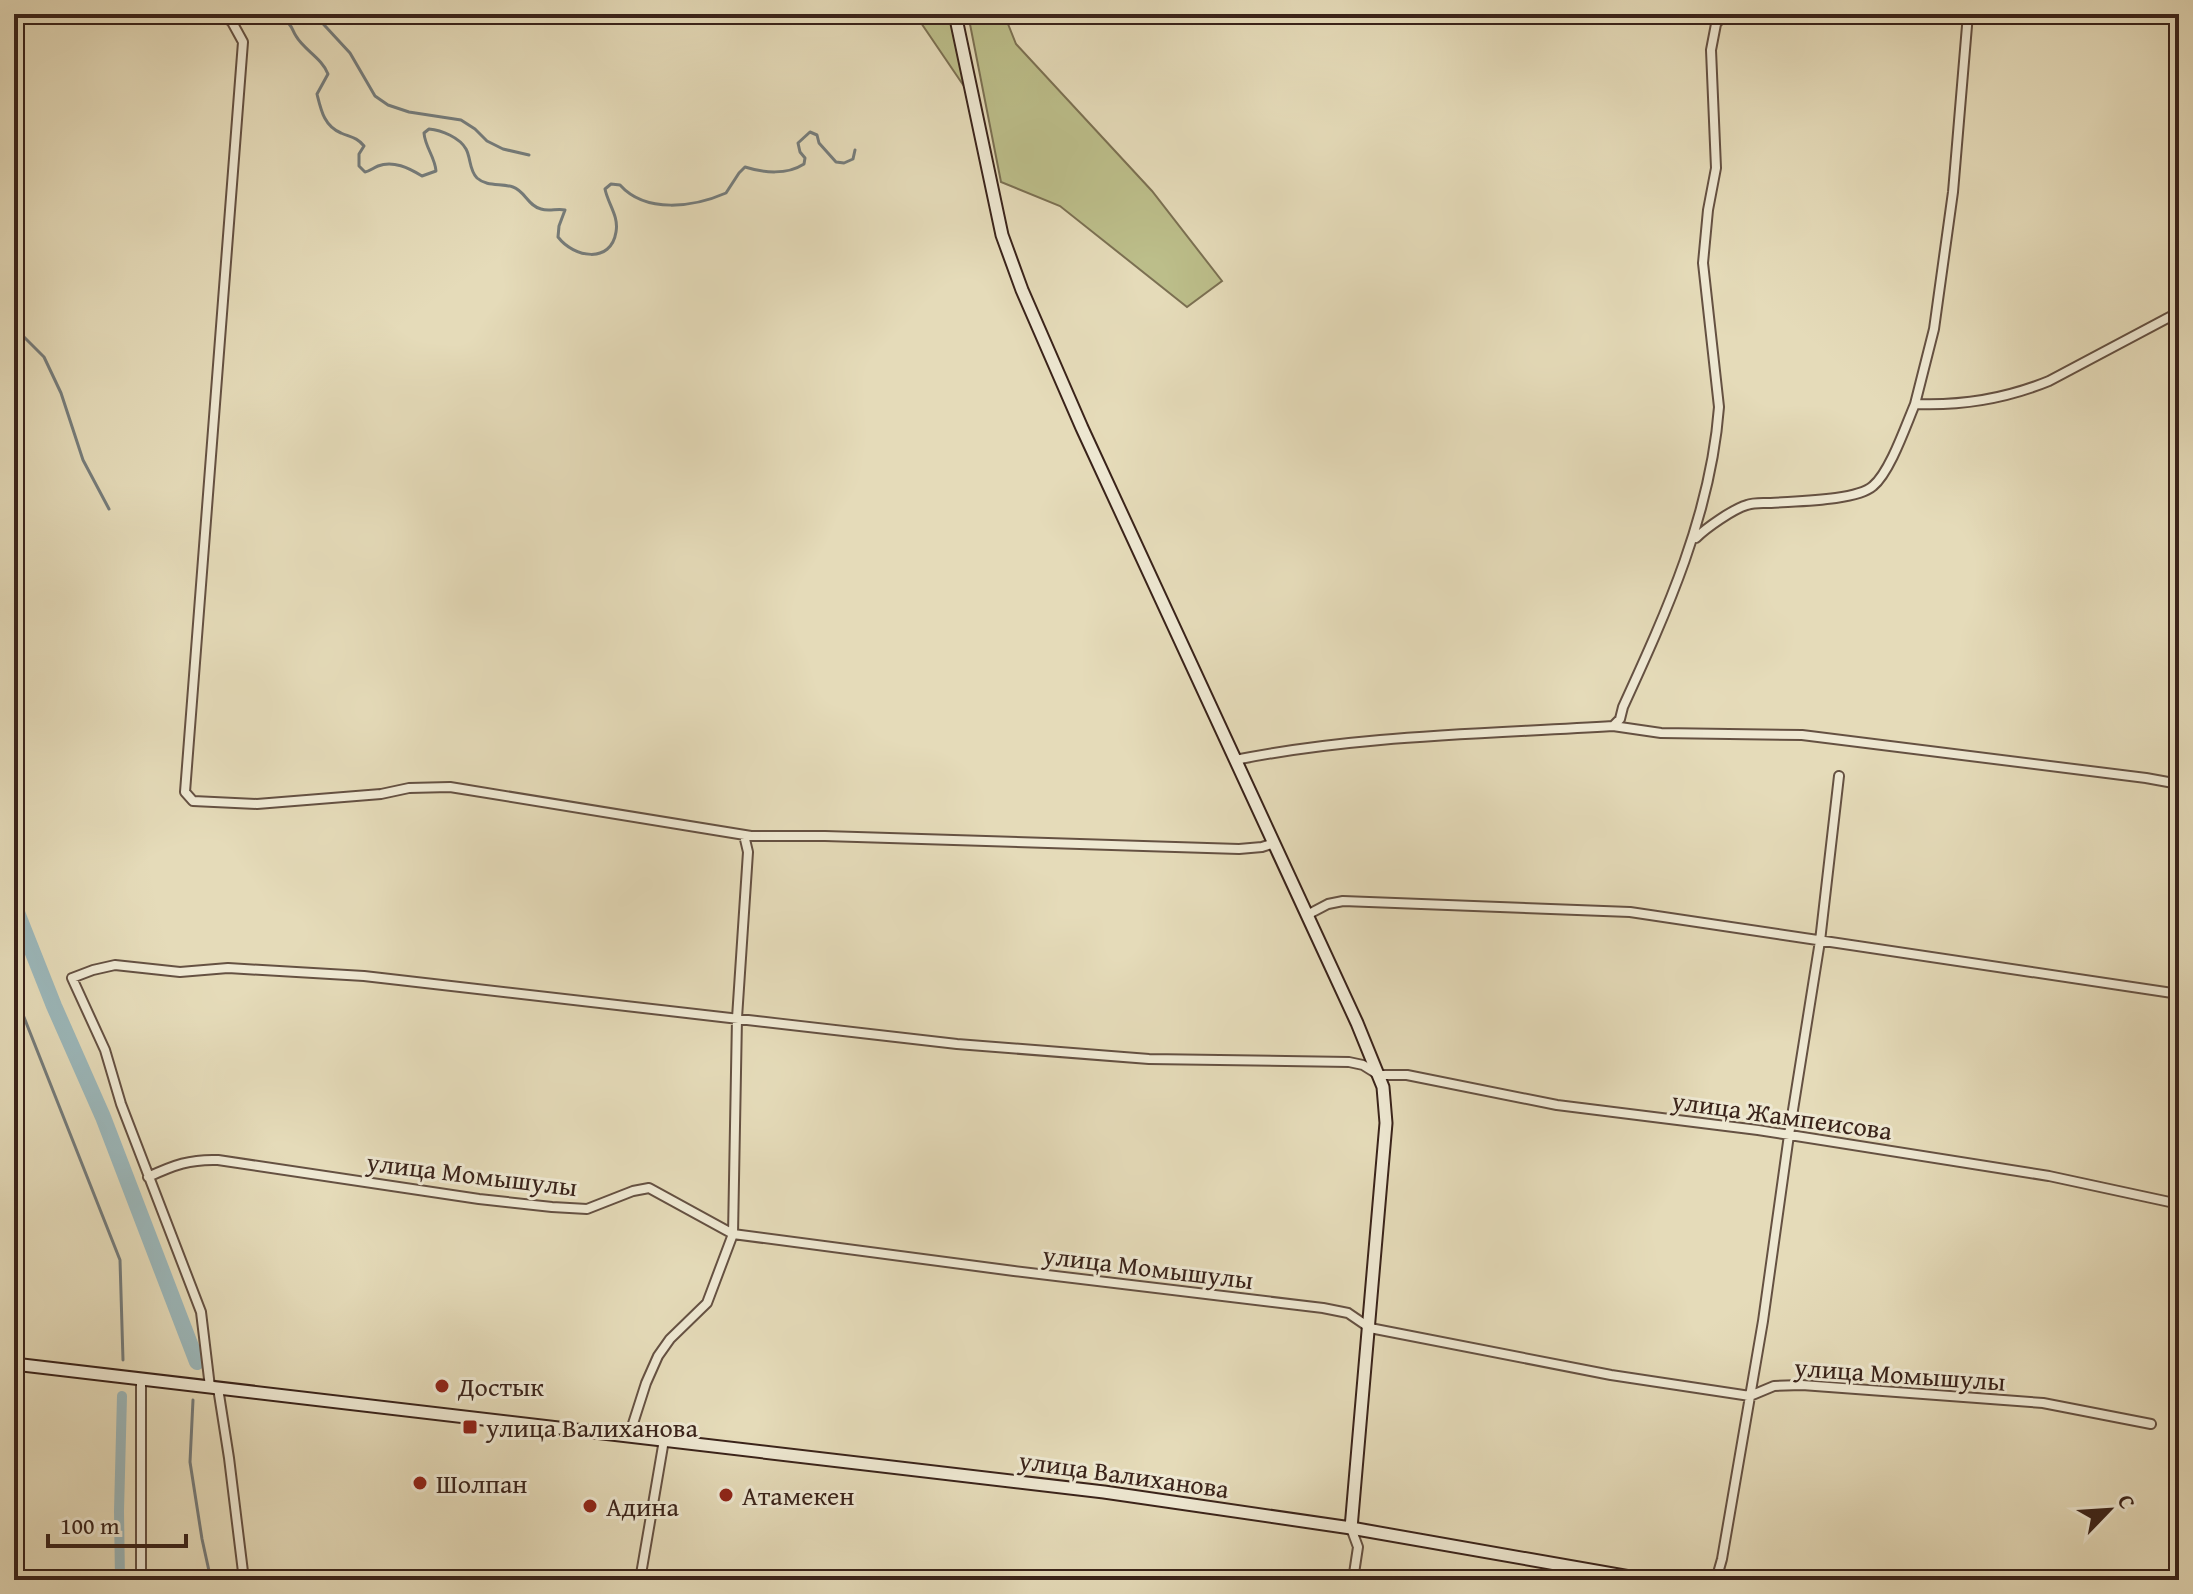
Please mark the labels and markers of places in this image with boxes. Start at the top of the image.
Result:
place label: Достык [457,1367,544,1406]
marker: Достык [433,1377,451,1395]
place label: улица Валиханова [485,1408,698,1447]
marker: улица Валиханова [461,1418,479,1436]
place label: Шолпан [436,1464,527,1503]
marker: Шолпан [411,1474,429,1492]
place label: Атамекен [742,1476,854,1515]
marker: Атамекен [717,1486,735,1504]
place label: Адина [606,1487,679,1526]
marker: Адина [581,1497,599,1515]

